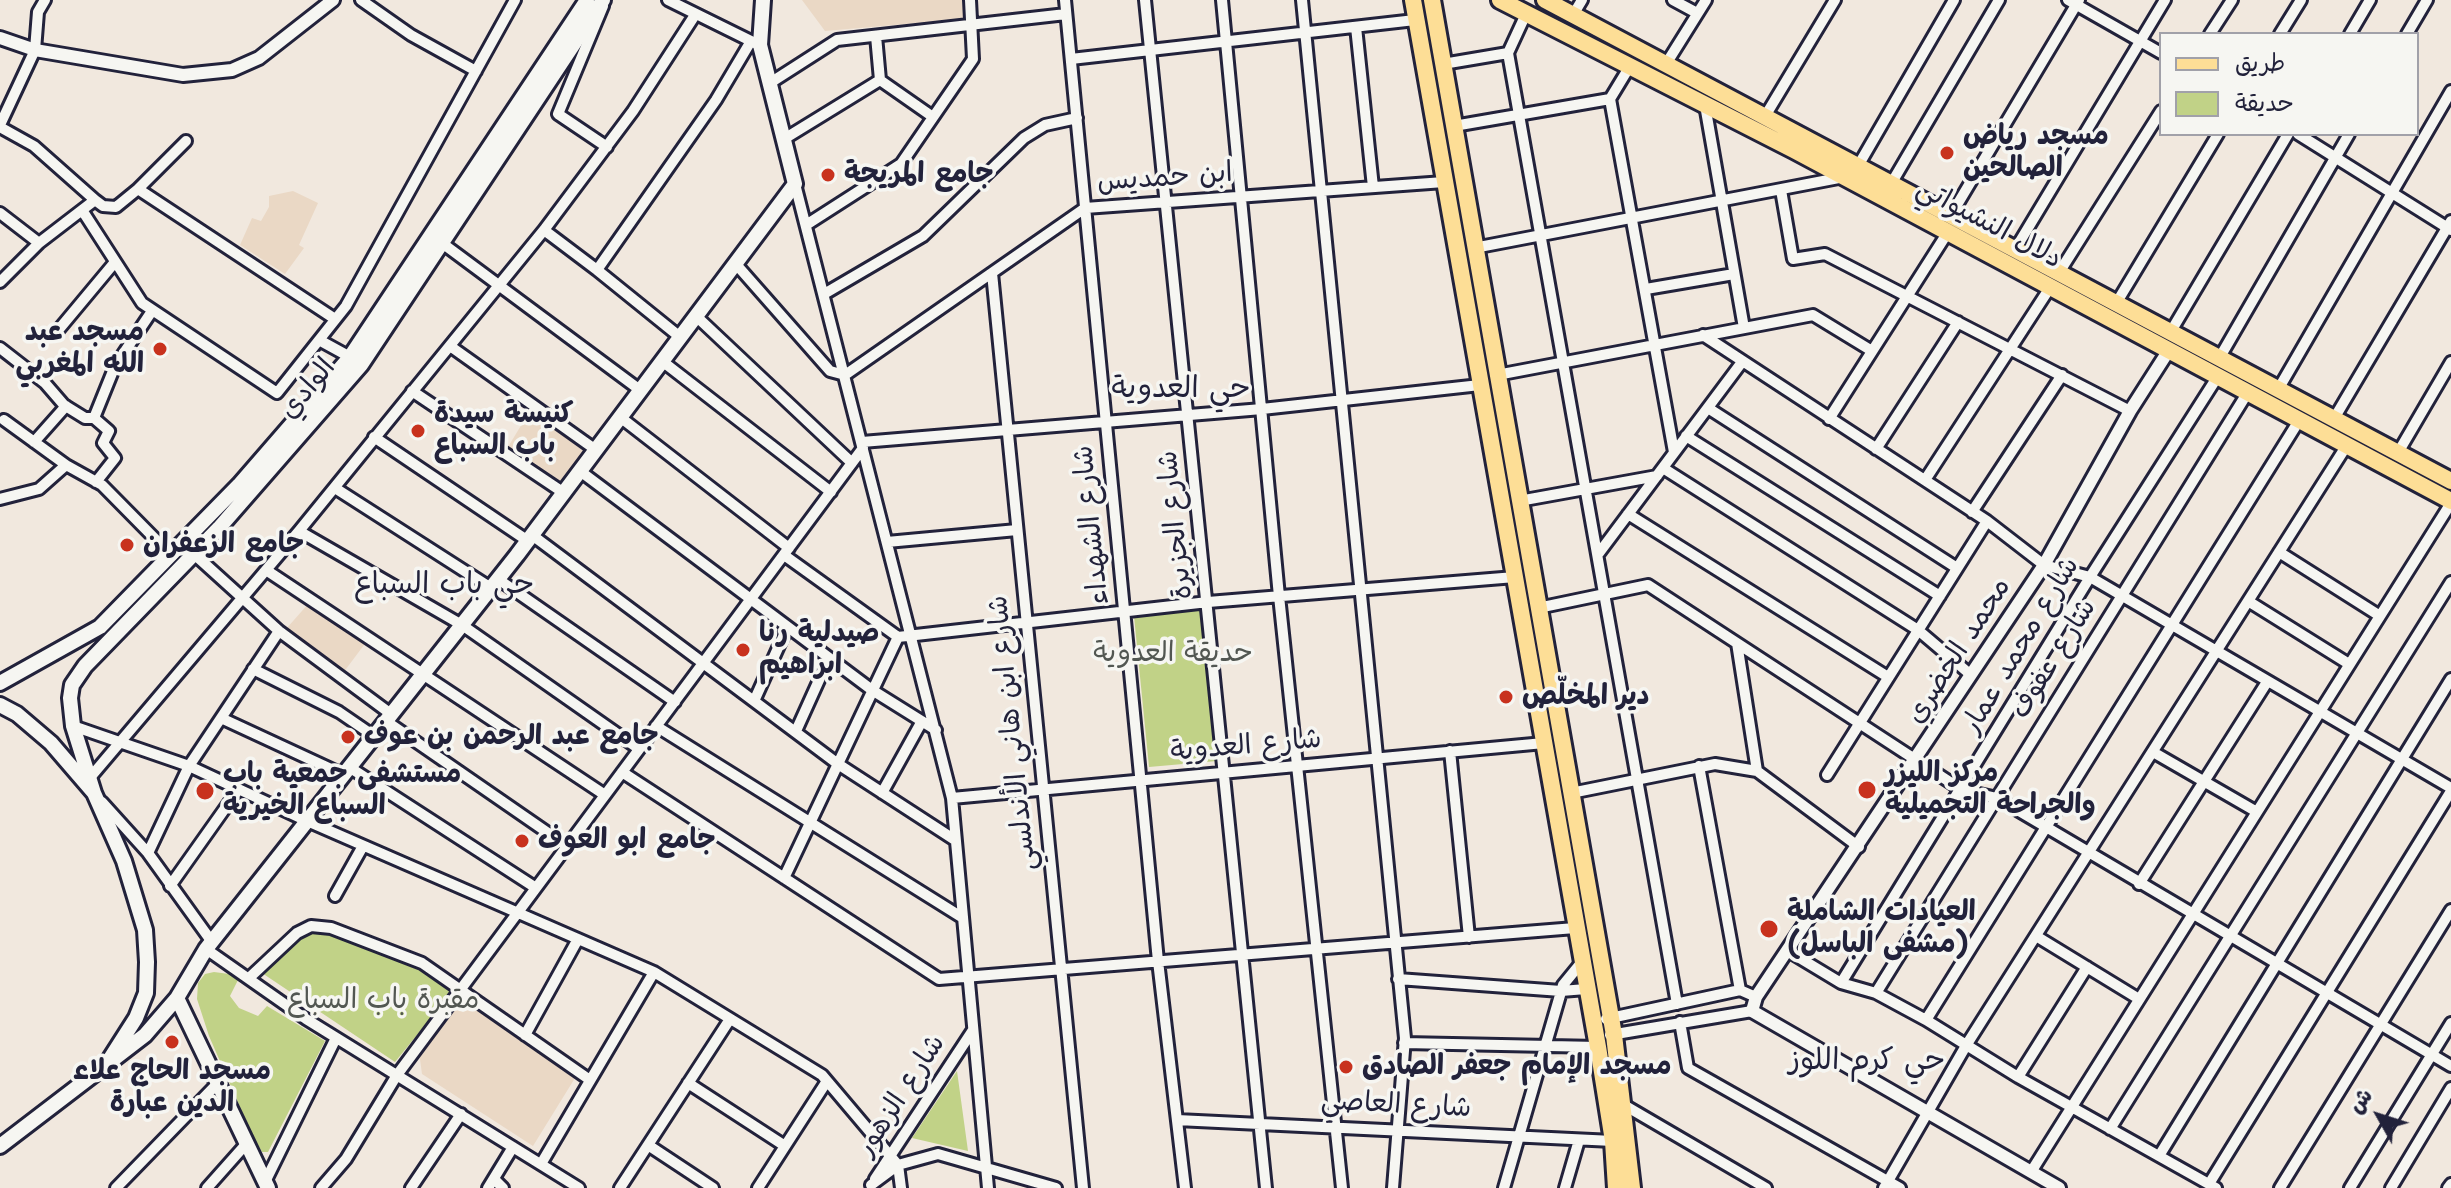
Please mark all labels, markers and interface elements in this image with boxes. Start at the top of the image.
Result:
legend [2159,32,2419,136]
text: طريق [2235,47,2285,79]
text: حديقة [2235,87,2294,119]
place label: مسجد رياض الصالحين [1963,120,2109,186]
marker: مسجد رياض الصالحين [1938,144,1956,162]
street label: ابن حمديس [1096,157,1234,199]
place label: جامع المريجة [844,158,994,192]
marker: جامع المريجة [819,166,837,184]
street label: دلال النشيواتي [1910,172,2068,276]
place label: مسجد عبد الله المغربي [16,316,144,382]
marker: مسجد عبد الله المغربي [151,340,169,358]
street label: الوادي [273,352,343,426]
district label: حي العدوية [1112,371,1250,407]
place label: كنيسة سيدة باب السباع [434,398,573,464]
marker: كنيسة سيدة باب السباع [409,422,427,440]
street label: شارع الشهداء [1067,444,1117,606]
street label: شارع الجزيرة [1151,449,1201,601]
place label: جامع الزعفران [143,528,304,562]
marker: جامع الزعفران [118,536,136,554]
street label: شارع محمد عمار [1955,551,2087,741]
district label: حي باب السباع [354,567,534,603]
street label: محمد الخضري [1899,572,2019,730]
street label: شارع عفوف [2004,593,2104,725]
street label: شارع ابن هاني الأندلسي [982,594,1044,872]
place label: صيدلية رنا ابراهيم [759,617,880,683]
park label: حديقة العدوية [1093,637,1253,671]
marker: صيدلية رنا ابراهيم [734,641,752,659]
place label: دير المخلّص [1522,680,1649,714]
marker: دير المخلّص [1497,688,1515,706]
place label: جامع عبد الرحمن بن عوف [364,720,659,754]
street label: شارع العدوية [1169,723,1323,769]
marker: جامع عبد الرحمن بن عوف [339,728,357,746]
place label: مركز الليزر والجراحة التجميلية [1885,757,2096,823]
place label: مستشفى جمعية باب السباع الخيرية [223,758,461,824]
marker: مركز الليزر والجراحة التجميلية [1856,779,1878,801]
marker: مستشفى جمعية باب السباع الخيرية [194,780,216,802]
place label: جامع ابو العوف [538,824,716,858]
marker: جامع ابو العوف [513,832,531,850]
place label: العيادات الشاملة (مشفى الباسل) [1787,896,1976,962]
marker: العيادات الشاملة (مشفى الباسل) [1758,918,1780,940]
park label: مقبرة باب السباع [287,984,479,1018]
street label: شارع الزهور [849,1029,953,1163]
marker: مسجد الحاج علاء الدين عبارة [163,1033,181,1051]
district label: حي كرم اللوز [1789,1043,1945,1079]
place label: مسجد الإمام جعفر الصادق [1362,1050,1672,1084]
place label: مسجد الحاج علاء الدين عبارة [73,1055,271,1121]
marker: مسجد الإمام جعفر الصادق [1337,1058,1355,1076]
north arrow [2339,1076,2419,1156]
text: ش [2341,1082,2379,1119]
street label: شارع العاصي [1320,1084,1472,1126]

